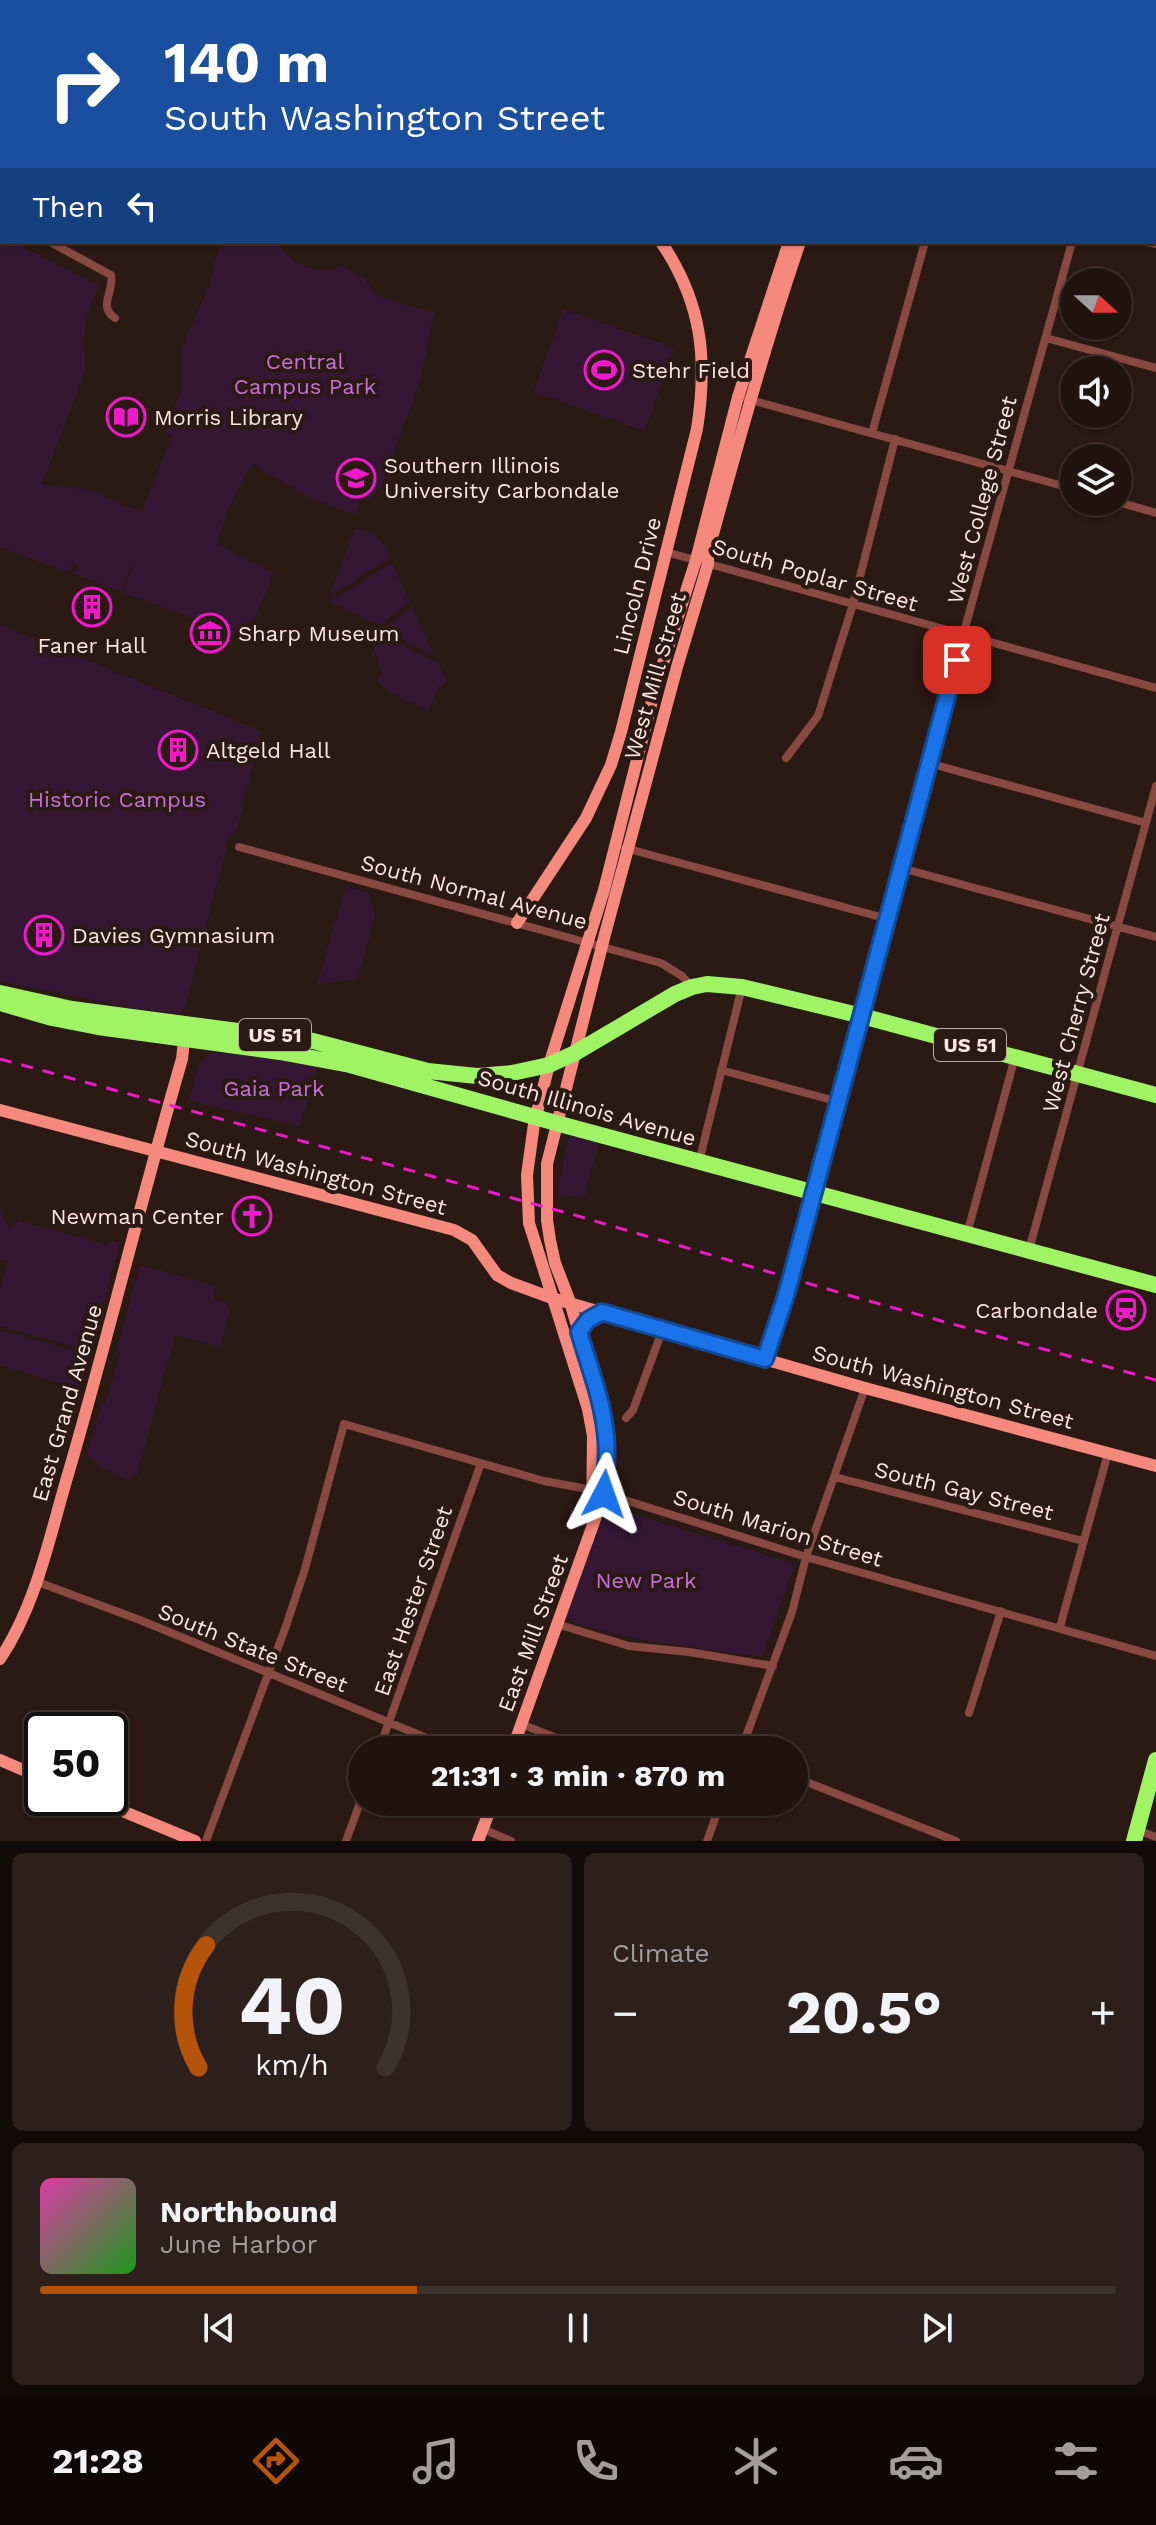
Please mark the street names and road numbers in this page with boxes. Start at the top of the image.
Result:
street label: West College Street [942,393,1022,607]
street label: Lincoln Drive [608,515,666,657]
street label: South Poplar Street [709,534,921,616]
street label: West Mill Street [619,590,691,762]
street label: South Normal Avenue [358,850,590,934]
street label: West Cherry Street [1037,911,1115,1115]
road number: US 51 [239,1019,311,1051]
road number: US 51 [934,1029,1006,1061]
street label: South Illinois Avenue [475,1065,699,1151]
street label: South Washington Street [183,1126,449,1220]
street label: East Grand Avenue [27,1302,107,1504]
street label: South Washington Street [810,1340,1076,1434]
street label: South Gay Street [872,1457,1056,1525]
street label: South Marion Street [670,1484,886,1572]
street label: East Hester Street [369,1503,457,1699]
street label: East Mill Street [493,1551,573,1715]
street label: South State Street [155,1599,351,1697]

